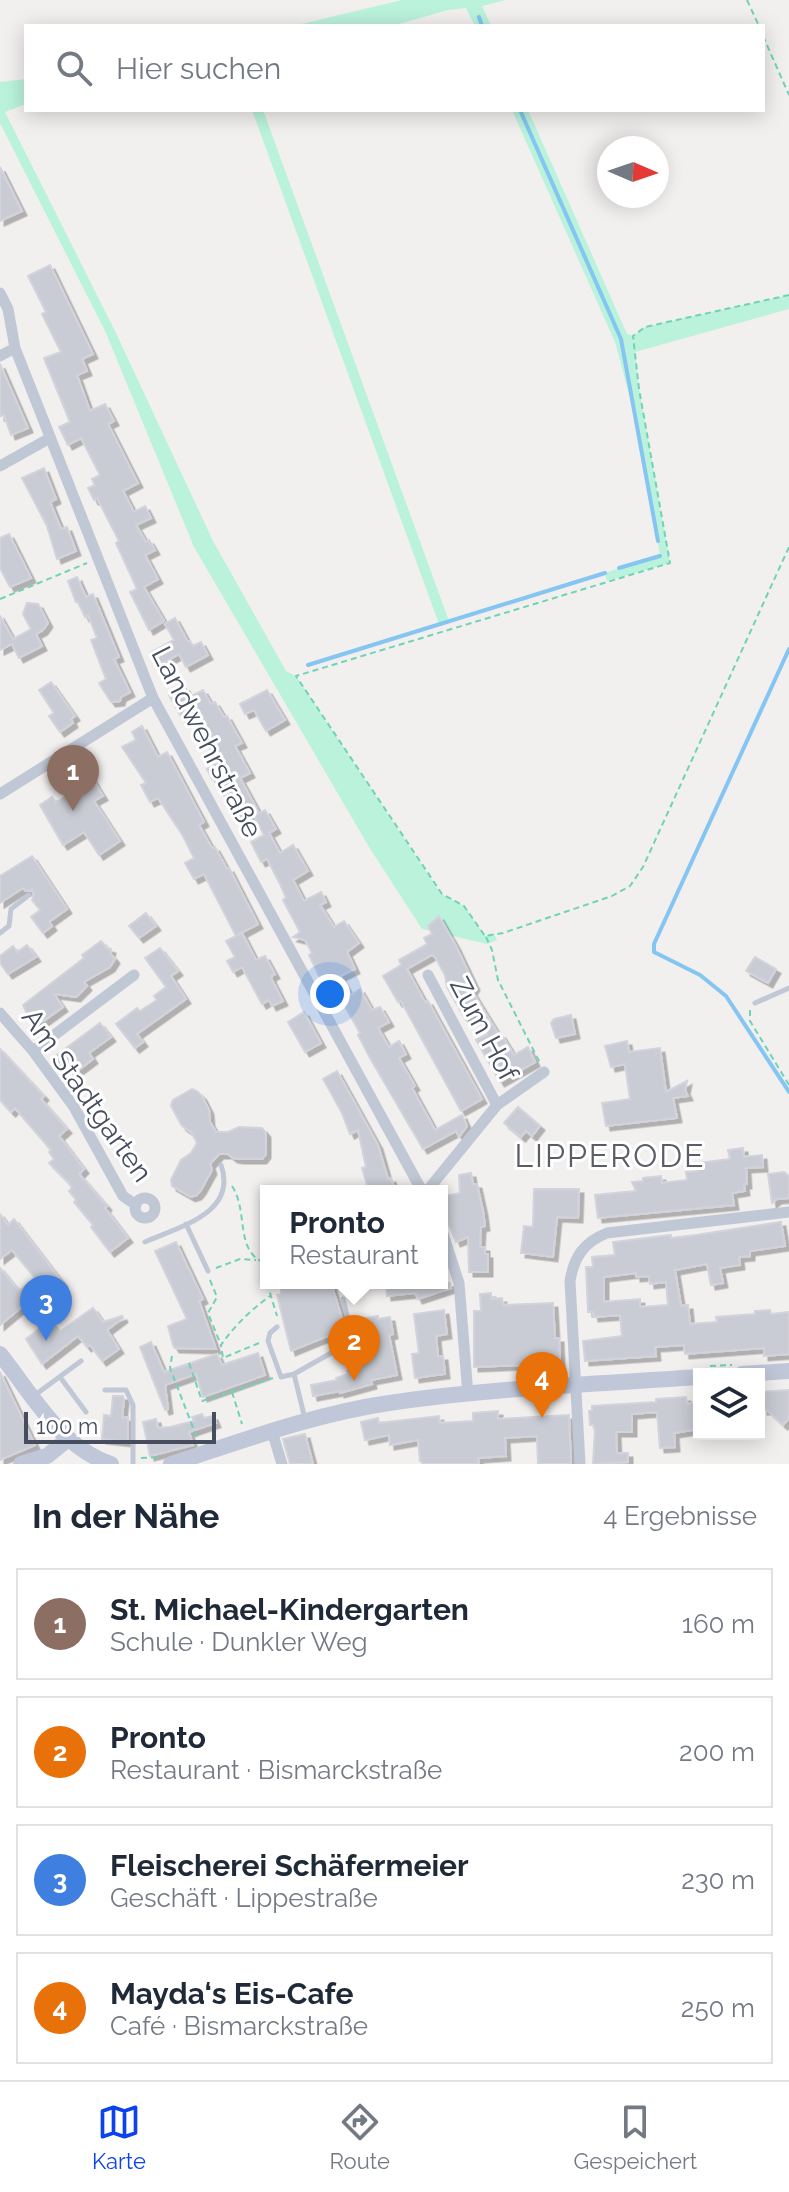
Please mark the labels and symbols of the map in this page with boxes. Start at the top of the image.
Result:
north arrow [597,136,669,208]
street label: Landwehrstraße [145,641,269,843]
pin: 1 [47,745,99,811]
street label: Zum Hof [443,971,526,1088]
your location [310,974,350,1014]
street label: Am Stadtgarten [15,1002,159,1188]
district label: LIPPERODE [514,1137,706,1174]
pin: 3 [20,1275,72,1341]
pin: 2 [328,1315,380,1381]
pin: 4 [516,1352,568,1418]
scale bar [24,1408,216,1444]

